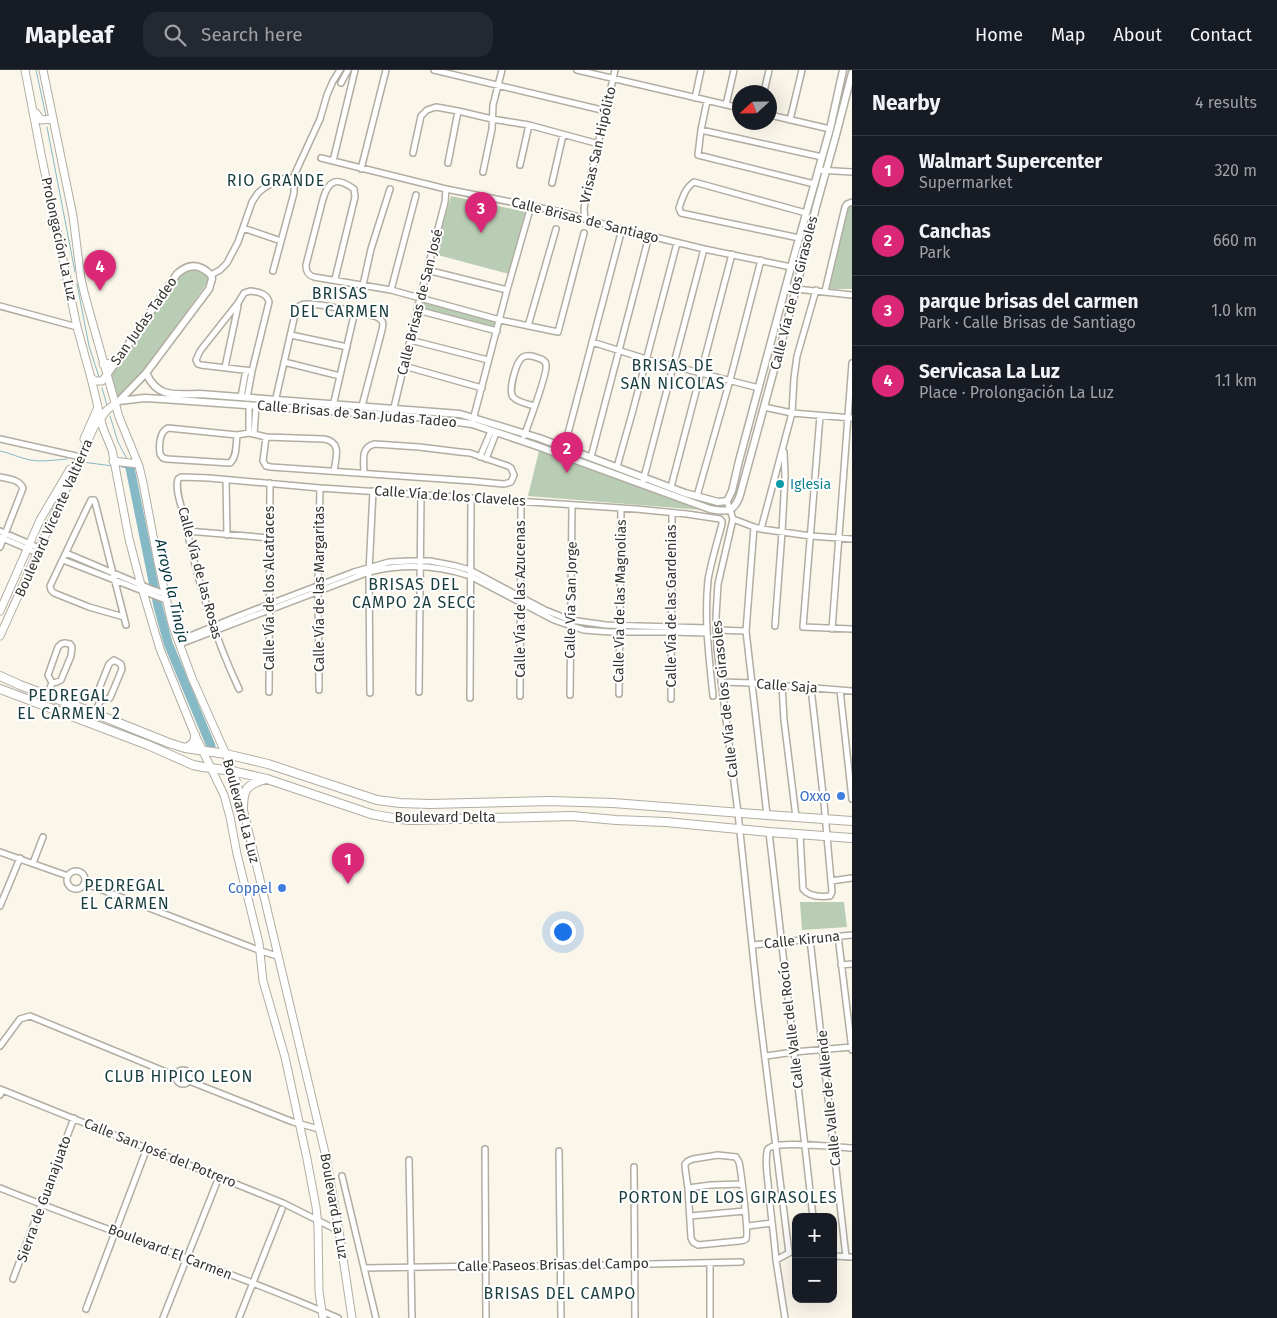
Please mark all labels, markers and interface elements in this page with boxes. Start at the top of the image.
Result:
search box [143,12,493,57]
text: Mapleaf [25,21,113,49]
icon: search [161,21,189,49]
text: Search here [201,23,303,46]
text: Home [975,24,1023,46]
text: Map [1051,24,1085,46]
text: About [1113,24,1162,46]
text: Contact [1190,24,1252,46]
street label: Vrisas San Hipólito [576,85,620,205]
north arrow [732,85,777,130]
text: Nearby [872,90,940,116]
text: 4 results [1195,93,1257,112]
text: Walmart Supercenter [919,150,1102,173]
text: 1 [884,161,892,180]
text: 320 m [1214,161,1257,180]
district label: RIO GRANDE [227,171,325,190]
text: Supermarket [919,173,1013,192]
street label: Prolongación La Luz [38,176,80,302]
pin: 3 [465,192,497,233]
street label: Calle Brisas de Santiago [509,193,661,247]
street label: Calle Vía de los Girasoles [767,214,821,372]
text: Canchas [919,220,991,243]
street label: Calle Brisas de San José [394,227,446,377]
text: 2 [884,231,892,250]
text: 660 m [1213,231,1257,250]
text: Park [919,243,951,262]
pin: 4 [84,250,116,291]
street label: San Judas Tadeo [107,274,181,368]
district label: BRISAS DEL CARMEN [290,284,390,321]
text: parque brisas del carmen [919,290,1139,313]
text: 3 [884,301,892,320]
text: 1.0 km [1211,301,1257,320]
text: Park · Calle Brisas de Santiago [919,313,1136,332]
district label: BRISAS DE SAN NICOLAS [620,356,726,393]
text: Servicasa La Luz [919,360,1060,383]
text: 4 [883,371,893,390]
text: 1.1 km [1215,371,1257,390]
text: Place · Prolongación La Luz [919,383,1114,402]
street label: Calle Brisas de San Judas Tadeo [256,397,458,431]
pin: 2 [551,432,583,473]
street label: Boulevard Vicente Valtierra [11,436,97,600]
place label: Iglesia [790,476,831,493]
marker: Iglesia [774,478,786,490]
street label: Calle Vía de los Claveles [374,482,527,510]
street label: Calle Vía de las Rosas [174,505,226,641]
street label: Calle Vía de los Alcatraces [261,505,278,670]
street label: Calle Vía de las Margaritas [311,506,328,672]
street label: Calle Vía de las Magnolias [610,519,630,683]
street label: Calle Vía de las Azucenas [512,520,529,678]
street label: Calle Vía de las Gardenias [663,524,680,687]
water label: Arroyo la Tinaja [151,536,193,645]
street label: Calle Vía San Jorge [561,541,581,659]
district label: BRISAS DEL CAMPO 2A SECC [352,575,476,612]
street label: Calle Vía de los Girasoles [708,619,742,779]
street label: Calle Saja [756,675,818,697]
district label: PEDREGAL EL CARMEN 2 [17,686,121,723]
street label: Boulevard La Luz [219,757,263,865]
place label: Oxxo [800,788,831,805]
marker: Oxxo [835,790,847,802]
street label: Boulevard Delta [394,809,496,826]
pin: 1 [332,843,364,884]
district label: PEDREGAL EL CARMEN [80,876,170,913]
place label: Coppel [228,880,272,897]
marker: Coppel [276,882,288,894]
your location [550,919,576,945]
street label: Calle Kiruna [763,928,841,952]
street label: Calle Valle del Rocío [775,960,807,1090]
street label: Calle Valle de Allende [813,1029,845,1167]
district label: CLUB HIPICO LEON [105,1067,254,1086]
street label: Calle San José del Potrero [81,1115,239,1191]
street label: Sierra de Guanajuato [13,1133,75,1265]
street label: Boulevard La Luz [316,1152,352,1260]
district label: PORTON DE LOS GIRASOLES [618,1188,838,1207]
map controls [792,1213,837,1303]
button: + [792,1213,837,1258]
street label: Boulevard El Carmen [106,1220,234,1284]
street label: Calle Paseos Brisas del Campo [457,1255,649,1275]
button: − [792,1258,837,1303]
district label: BRISAS DEL CAMPO [484,1284,636,1303]

